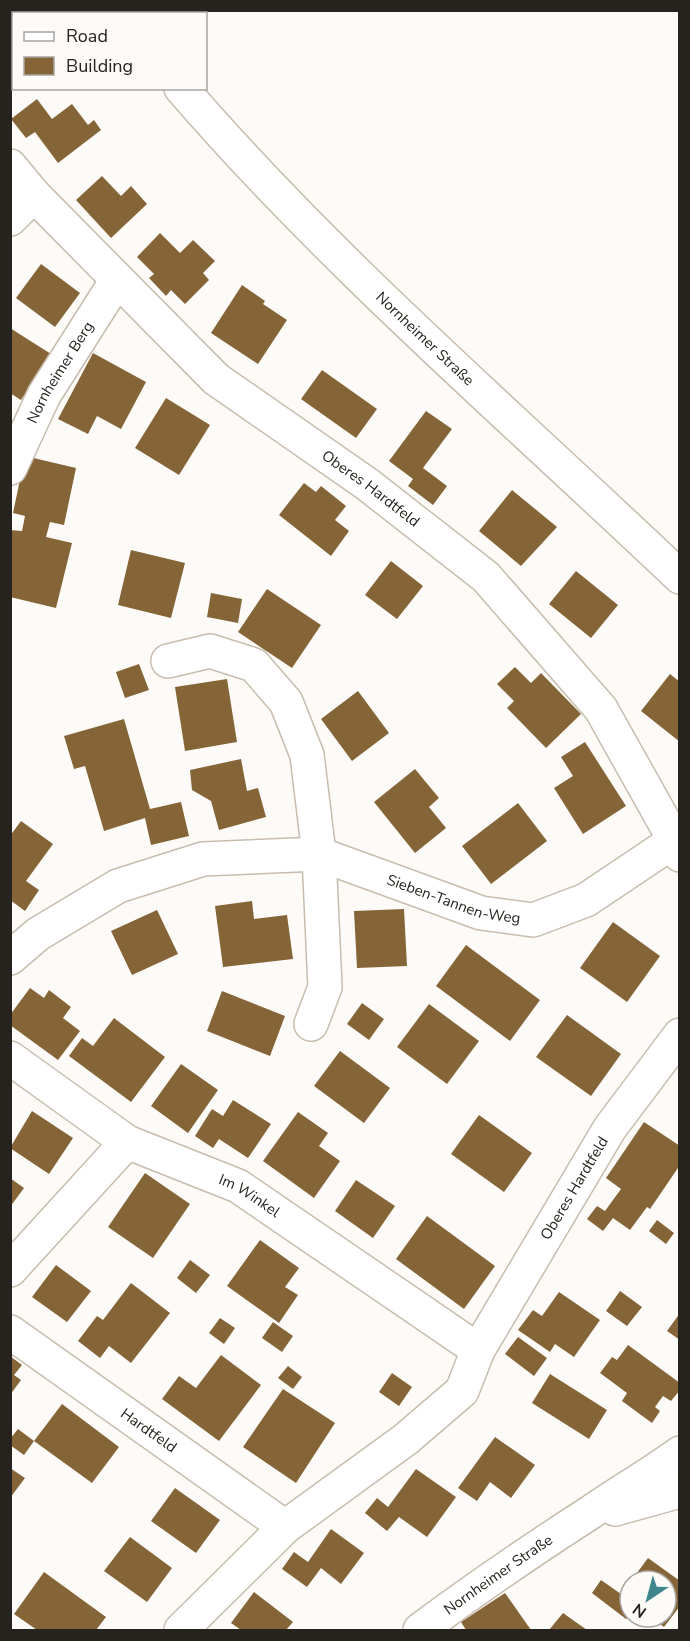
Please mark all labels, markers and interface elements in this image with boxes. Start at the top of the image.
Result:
legend [12,12,207,90]
text: Road [66,24,108,48]
text: Building [66,54,133,78]
street label: Nornheimer Straße [372,287,479,390]
street label: Nornheimer Berg [22,318,98,427]
street label: Oberes Hardtfeld [318,446,424,531]
street label: Sieben-Tannen-Weg [384,870,522,928]
street label: Oberes Hardtfeld [536,1133,613,1244]
street label: Im Winkel [216,1169,285,1222]
street label: Hardtfeld [117,1403,181,1457]
street label: Nornheimer Straße [440,1530,557,1619]
north arrow [618,1569,678,1629]
text: N [628,1598,651,1623]

